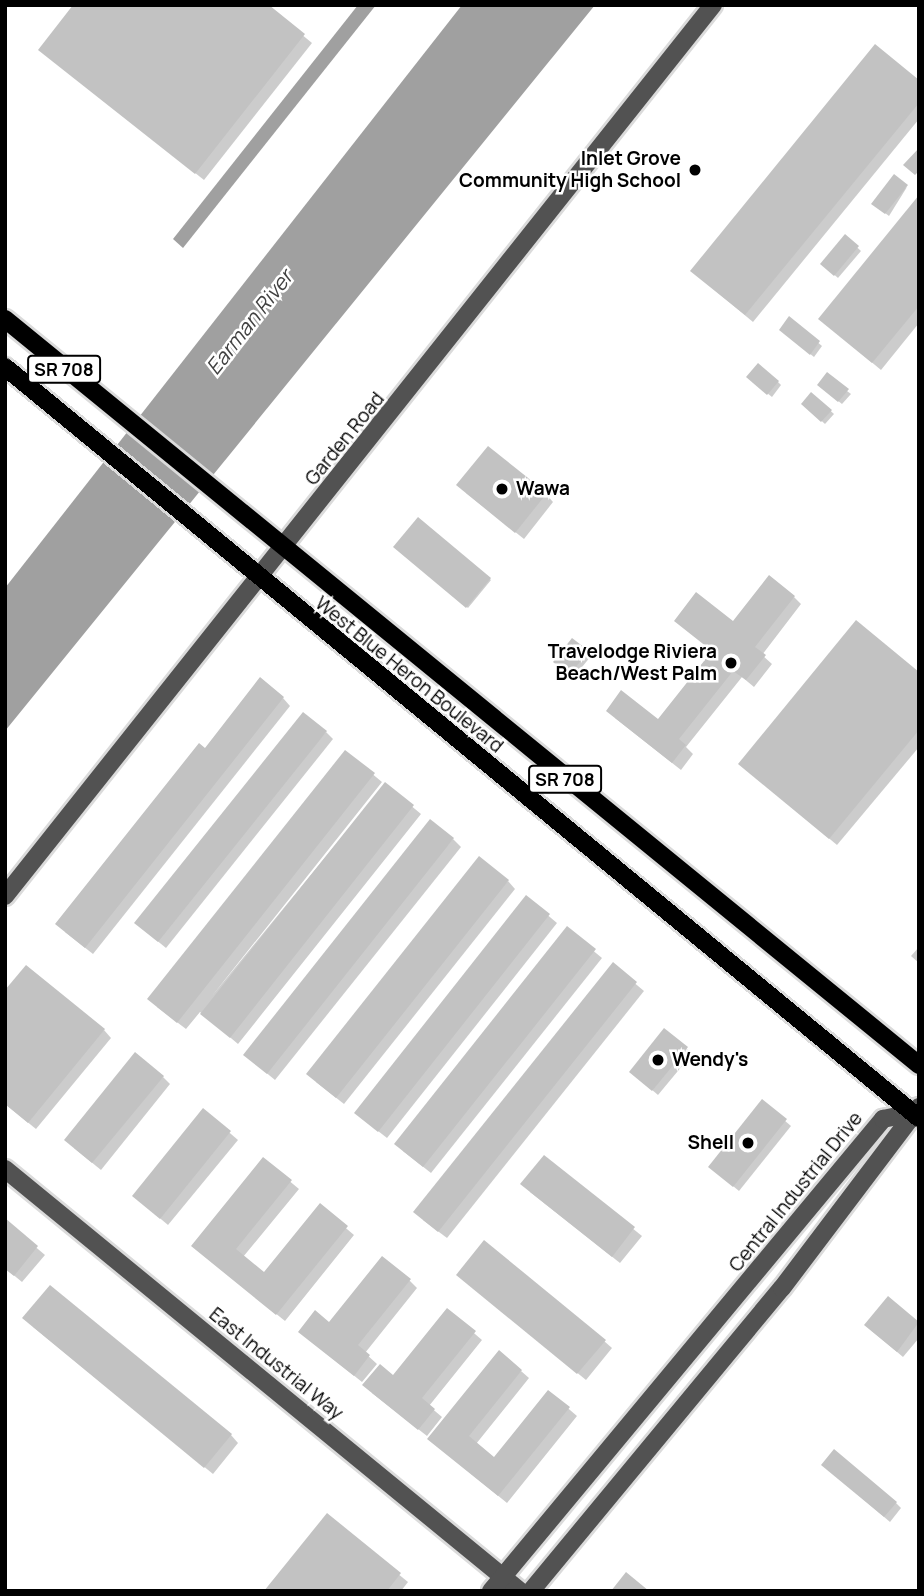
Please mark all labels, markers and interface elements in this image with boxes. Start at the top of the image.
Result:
place label: Inlet Grove Community High School [459,148,681,192]
marker: Inlet Grove Community High School [687,162,703,178]
water label: Earman River [200,265,298,379]
road number: SR 708 [25,354,102,384]
street label: Garden Road [301,388,389,490]
place label: Wawa [516,478,570,500]
marker: Wawa [494,481,510,497]
street label: West Blue Heron Boulevard [310,592,508,758]
place label: Travelodge Riviera Beach/West Palm [548,641,717,685]
marker: Travelodge Riviera Beach/West Palm [723,655,739,671]
road number: SR 708 [526,764,604,794]
place label: Wendy's [672,1049,748,1071]
marker: Wendy's [650,1052,666,1068]
street label: Central Industrial Drive [725,1108,867,1276]
place label: Shell [688,1132,734,1154]
marker: Shell [740,1135,756,1151]
street label: East Industrial Way [204,1303,348,1425]

